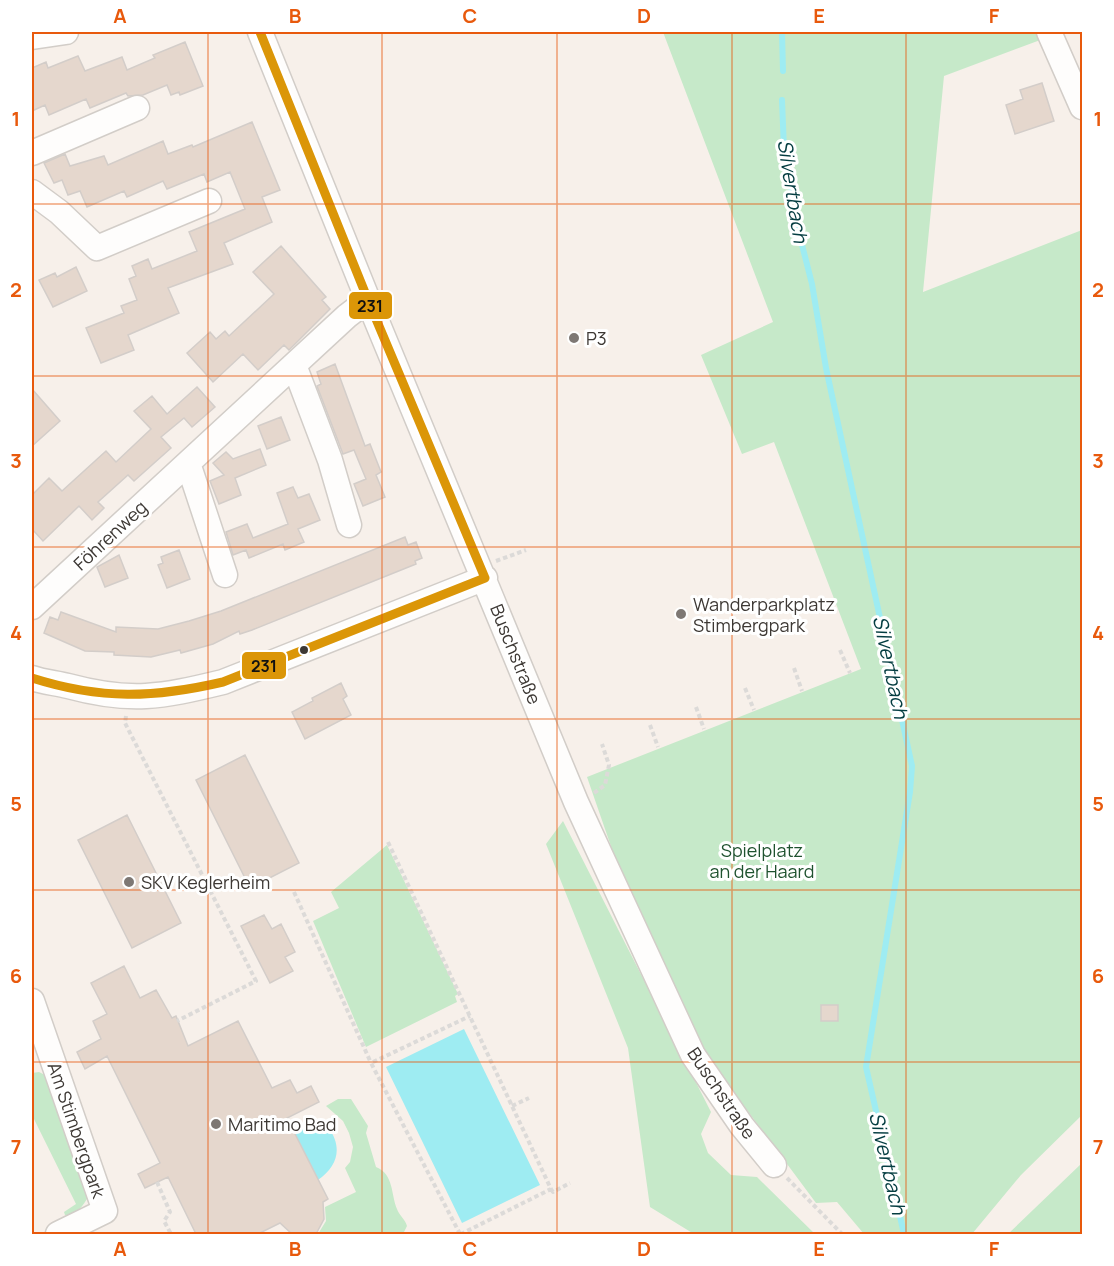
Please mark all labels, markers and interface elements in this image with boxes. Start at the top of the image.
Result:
text: A [113,2,127,29]
text: B [289,2,302,29]
text: C [463,2,477,29]
text: D [637,2,651,29]
text: E [813,2,825,29]
text: F [989,2,1000,29]
text: 1 [12,105,20,132]
text: 1 [1094,105,1102,132]
water label: Silvertbach [772,137,815,246]
text: 2 [10,276,22,303]
text: 2 [1092,276,1104,303]
line badge: 231 [348,291,393,320]
text: 231 [357,295,383,317]
place label: P3 [586,326,607,350]
marker: P3 [567,331,581,345]
text: 3 [10,447,22,474]
text: 3 [1092,447,1104,474]
street label: Föhrenweg [68,495,152,575]
place label: Wanderparkplatz Stimbergpark [693,592,835,637]
street label: Buschstraße [485,600,547,708]
marker: Wanderparkplatz Stimbergpark [674,607,688,621]
water label: Silvertbach [867,613,915,722]
text: 4 [10,619,22,646]
text: 4 [1092,619,1104,646]
unlabelled marker [298,644,310,656]
line badge: 231 [241,651,287,680]
text: 231 [251,655,277,677]
text: 5 [10,790,22,817]
text: 5 [1092,790,1104,817]
park label: Spielplatz an der Haard [710,838,814,883]
place label: SKV Keglerheim [141,870,270,894]
marker: SKV Keglerheim [122,875,136,889]
text: 6 [10,962,22,989]
text: 6 [1092,962,1104,989]
street label: Buschstraße [682,1042,762,1144]
street label: Am Stimbergpark [43,1059,112,1202]
water label: Silvertbach [863,1109,913,1218]
place label: Maritimo Bad [228,1112,336,1136]
marker: Maritimo Bad [209,1117,223,1131]
text: 7 [11,1133,21,1160]
text: 7 [1093,1133,1103,1160]
text: A [113,1235,127,1262]
text: B [289,1235,302,1262]
text: C [463,1235,477,1262]
text: D [637,1235,651,1262]
text: E [813,1235,825,1262]
text: F [989,1235,1000,1262]

